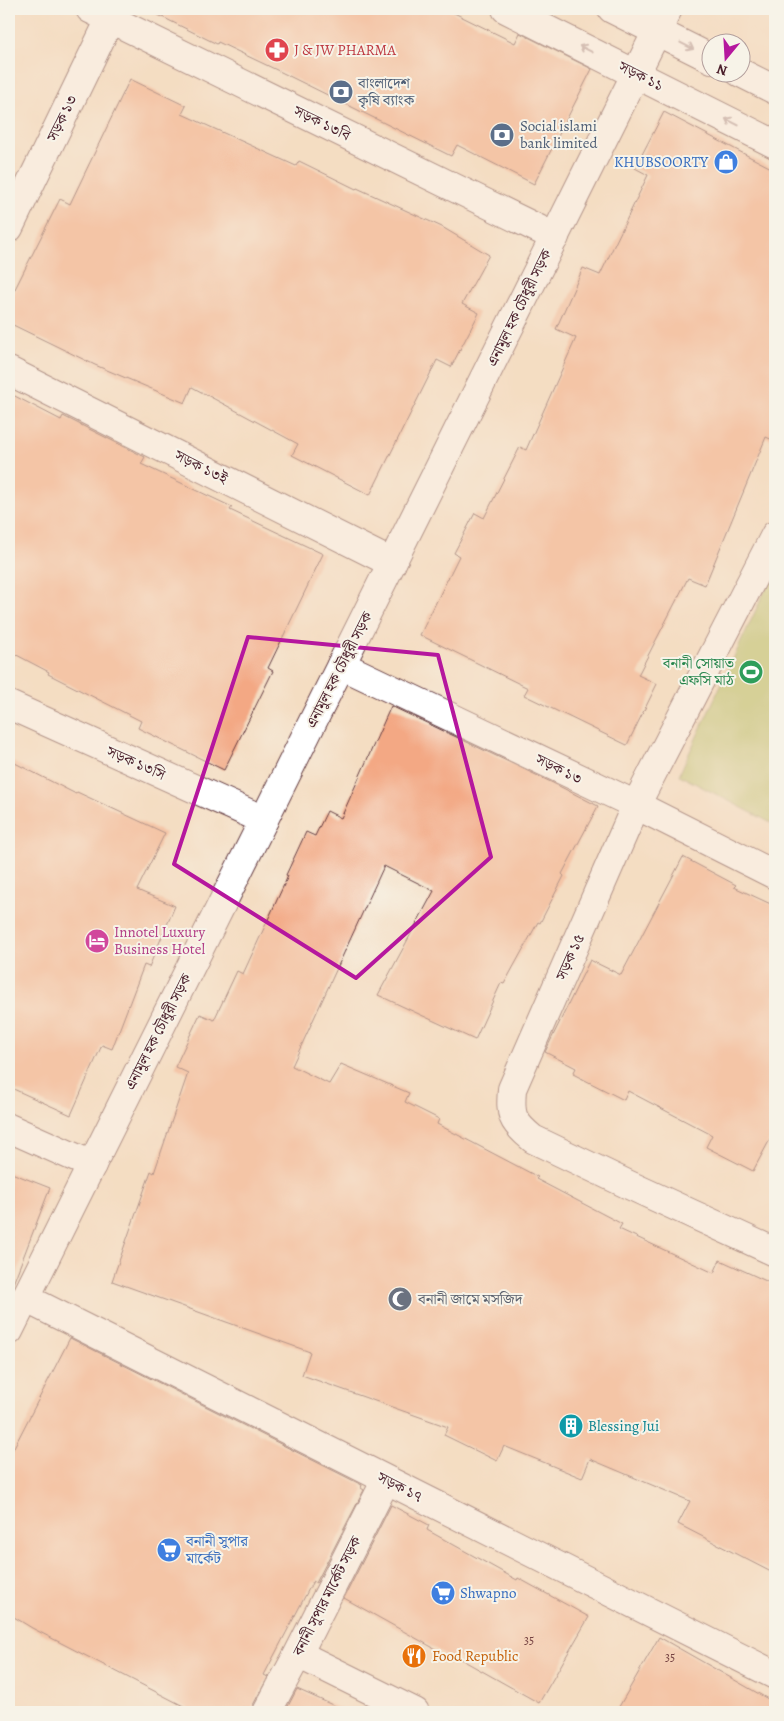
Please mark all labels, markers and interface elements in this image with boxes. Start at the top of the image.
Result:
north arrow [702,32,752,82]
pharmacy icon: J & JW PHARMA [264,37,290,63]
place label: J & JW PHARMA [294,40,396,60]
one-way arrow [679,41,694,51]
one-way arrow [579,44,594,54]
street label: সড়ক ১১ [614,56,667,96]
text: N [714,59,730,80]
place label: বাংলাদেশ কৃষি ব্যাংক [357,73,415,110]
bank icon: বাংলাদেশ কৃষি ব্যাংক [328,79,354,105]
street label: সড়ক ১৩ [42,91,82,146]
street label: সড়ক ১৩বি [289,100,355,146]
place label: Social islami bank limited [520,116,599,153]
one-way arrow [724,117,739,127]
bank icon: Social islami bank limited [489,122,515,148]
shop icon: KHUBSOORTY [713,149,739,175]
place label: KHUBSOORTY [614,152,709,172]
street label: এনামুল হক চৌধুরী সড়ক [482,246,556,370]
street label: সড়ক ১৩ই [170,445,232,489]
street label: এনামুল হক চৌধুরী সড়ক [301,608,377,732]
place label: বনানী সোয়াত এফসি মাঠ [662,653,735,690]
sports icon: বনানী সোয়াত এফসি মাঠ [738,659,764,685]
street label: সড়ক ১৩সি [103,741,169,785]
street label: সড়ক ১৩ [531,749,586,789]
place label: Innotel Luxury Business Hotel [114,922,205,959]
hotel icon: Innotel Luxury Business Hotel [84,928,110,954]
street label: সড়ক ১৫ [551,931,589,984]
street label: এনামুল হক চৌধুরী সড়ক [120,970,196,1094]
mosque icon: বনানী জামে মসজিদ [387,1286,413,1312]
place label: বনানী জামে মসজিদ [417,1289,524,1309]
building icon: Blessing Jui [558,1413,584,1439]
place label: Blessing Jui [588,1416,659,1436]
street label: সড়ক ১৭ [373,1467,426,1507]
place label: বনানী সুপার মার্কেট [185,1531,249,1568]
street label: বনানী সুপার মার্কেট সড়ক [288,1532,366,1660]
supermarket icon: বনানী সুপার মার্কেট [156,1537,182,1563]
supermarket icon: Shwapno [430,1580,456,1606]
place label: Shwapno [460,1583,516,1603]
house number: 35 [524,1632,534,1648]
restaurant icon: Food Republic [401,1643,427,1669]
place label: Food Republic [432,1646,518,1666]
house number: 35 [665,1649,675,1665]

